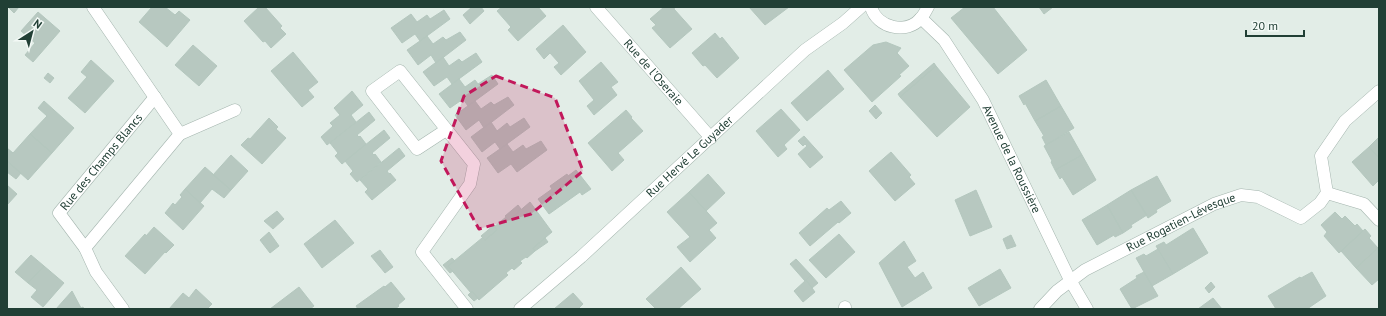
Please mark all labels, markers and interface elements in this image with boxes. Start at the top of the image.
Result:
north arrow [12,12,52,52]
scale bar [1246,12,1304,38]
text: N [31,16,45,32]
text: 20 m [1252,18,1278,33]
street label: Rue de l'Oseraie [621,36,687,108]
street label: Avenue de la Roussière [979,102,1045,215]
street label: Rue des Champs Blancs [56,110,145,213]
street label: Rue Hervé Le Guyader [643,112,736,200]
street label: Rue Rogatien-Lévesque [1124,189,1237,255]

